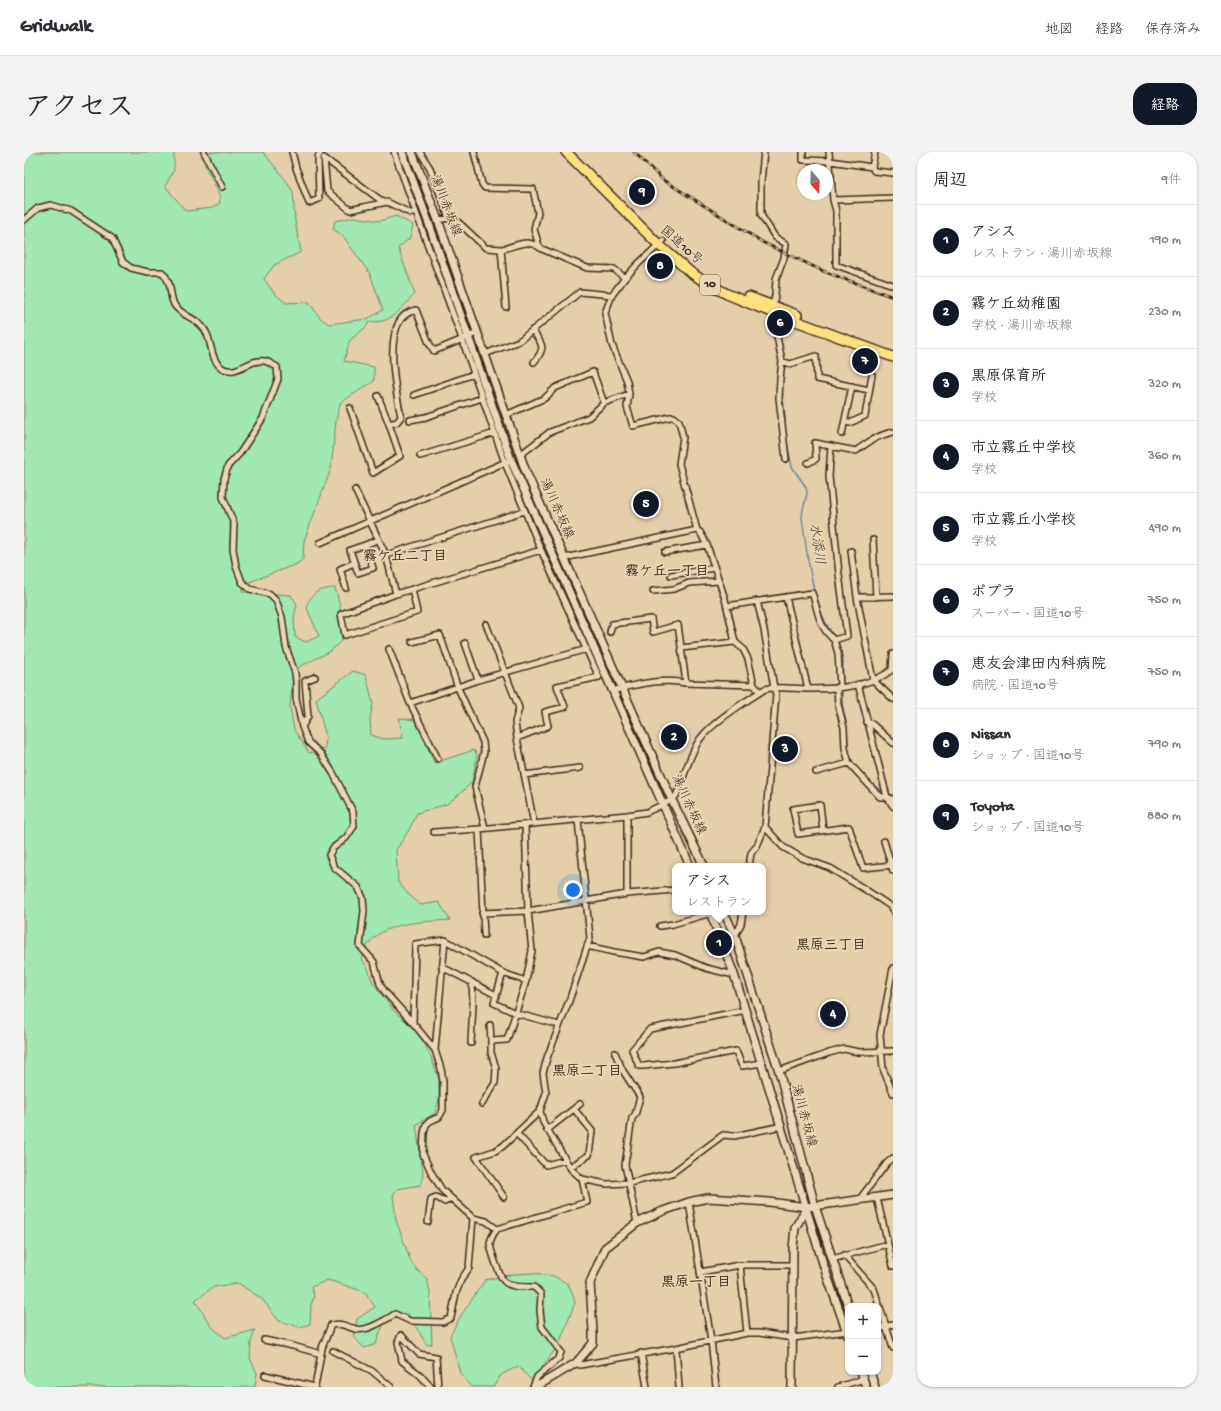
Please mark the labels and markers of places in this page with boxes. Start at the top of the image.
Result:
pin: 9 [629,177,655,207]
pin: 8 [647,251,673,281]
pin: 6 [767,308,793,338]
pin: 7 [852,346,878,376]
pin: 5 [633,489,659,519]
pin: 2 [661,722,687,752]
pin: 3 [772,734,798,764]
pin: 1 [706,928,732,958]
pin: 4 [820,999,846,1029]

